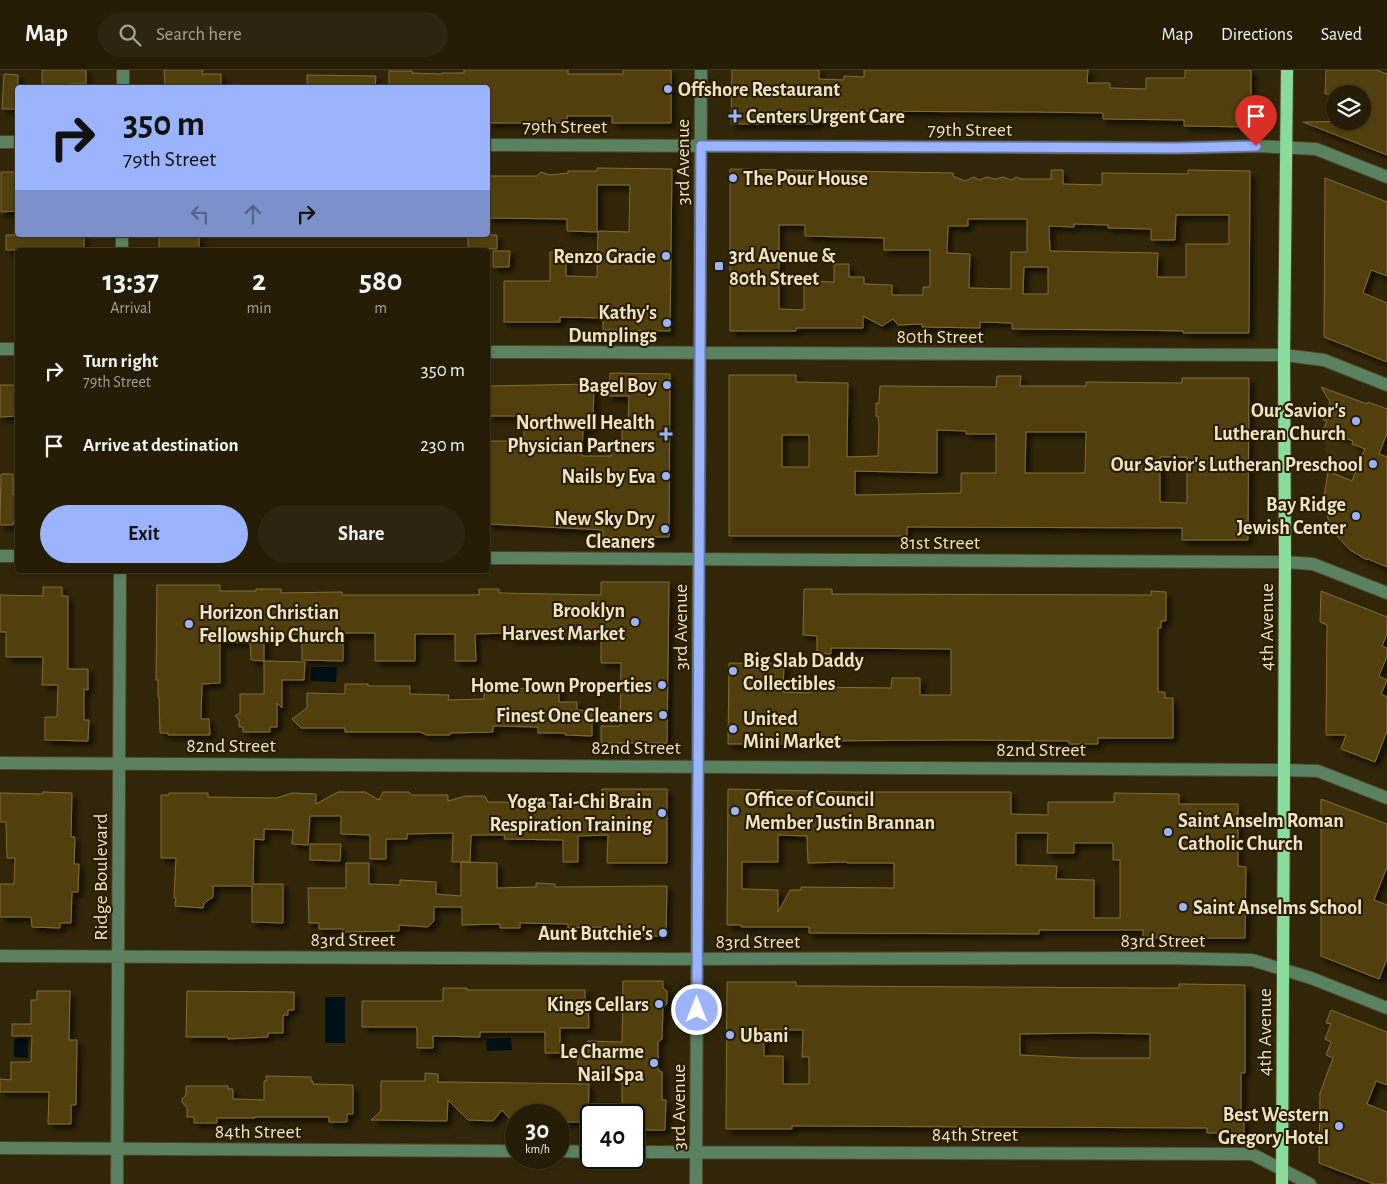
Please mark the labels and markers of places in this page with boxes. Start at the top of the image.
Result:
place label: Offshore Restaurant [678,80,840,100]
marker: Offshore Restaurant [662,83,674,95]
pin [1235,95,1277,146]
place label: Centers Urgent Care [746,107,905,127]
marker: Centers Urgent Care [728,109,742,123]
place label: The Pour House [743,169,868,189]
marker: The Pour House [727,172,739,184]
place label: 3rd Avenue & 80th Street [729,246,836,289]
place label: Renzo Gracie [553,247,656,267]
marker: Renzo Gracie [660,250,672,262]
marker: 3rd Avenue & 80th Street [713,260,725,272]
place label: Kathy's Dumplings [568,303,657,346]
marker: Kathy's Dumplings [661,317,673,329]
place label: Bagel Boy [578,376,657,396]
marker: Bagel Boy [661,379,673,391]
place label: Our Savior's Lutheran Church [1214,401,1346,444]
place label: Northwell Health Physician Partners [507,413,655,456]
marker: Our Savior's Lutheran Church [1350,415,1362,427]
marker: Northwell Health Physician Partners [659,427,673,441]
place label: Our Savior's Lutheran Preschool [1111,455,1363,475]
marker: Our Savior's Lutheran Preschool [1367,458,1379,470]
place label: Nails by Eva [561,467,656,487]
marker: Nails by Eva [660,470,672,482]
place label: Bay Ridge Jewish Center [1237,495,1346,538]
place label: New Sky Dry Cleaners [554,509,655,552]
marker: Bay Ridge Jewish Center [1350,510,1362,522]
marker: New Sky Dry Cleaners [659,523,671,535]
place label: Brooklyn Harvest Market [501,601,625,644]
place label: Horizon Christian Fellowship Church [199,603,345,646]
marker: Brooklyn Harvest Market [629,616,641,628]
marker: Horizon Christian Fellowship Church [183,618,195,630]
place label: Big Slab Daddy Collectibles [743,651,864,694]
marker: Big Slab Daddy Collectibles [727,665,739,677]
place label: Home Town Properties [470,676,652,696]
marker: Home Town Properties [656,679,668,691]
place label: Finest One Cleaners [496,706,653,726]
marker: Finest One Cleaners [657,709,669,721]
place label: United Mini Market [743,709,841,752]
marker: United Mini Market [727,723,739,735]
place label: Office of Council Member Justin Brannan [745,790,935,833]
place label: Yoga Tai-Chi Brain Respiration Training [490,792,653,835]
marker: Office of Council Member Justin Brannan [729,805,741,817]
marker: Yoga Tai-Chi Brain Respiration Training [656,807,668,819]
place label: Saint Anselm Roman Catholic Church [1178,811,1344,854]
marker: Saint Anselm Roman Catholic Church [1162,826,1174,838]
place label: Saint Anselms School [1193,898,1362,918]
marker: Saint Anselms School [1177,901,1189,913]
place label: Aunt Butchie's [538,924,653,944]
marker: Aunt Butchie's [657,927,669,939]
place label: Kings Cellars [547,995,649,1015]
marker: Kings Cellars [653,998,665,1010]
place label: Ubani [740,1026,789,1046]
marker: Ubani [724,1029,736,1041]
place label: Le Charme Nail Spa [560,1042,644,1085]
marker: Le Charme Nail Spa [648,1057,660,1069]
place label: Best Western Gregory Hotel [1218,1105,1329,1148]
marker: Best Western Gregory Hotel [1333,1120,1345,1132]

